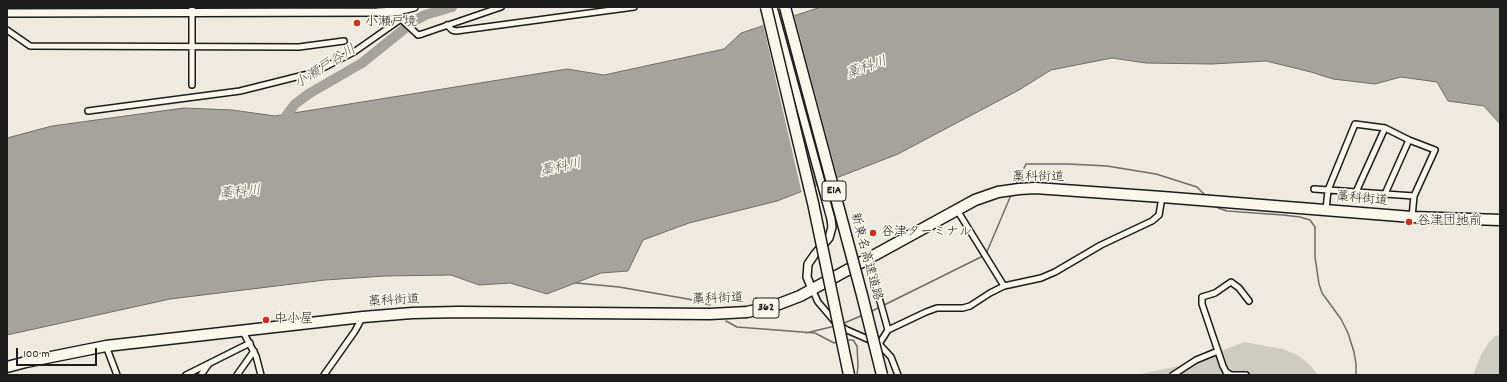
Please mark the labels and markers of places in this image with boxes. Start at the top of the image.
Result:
place label: 小瀬戸境 [365,15,417,31]
marker: 小瀬戸境 [352,18,362,28]
place label: 谷津団地前 [1417,214,1482,230]
marker: 谷津団地前 [1404,217,1414,227]
place label: 谷津ターミナル [881,225,972,241]
marker: 谷津ターミナル [868,228,878,238]
place label: 中小屋 [274,312,313,328]
marker: 中小屋 [261,315,271,325]

